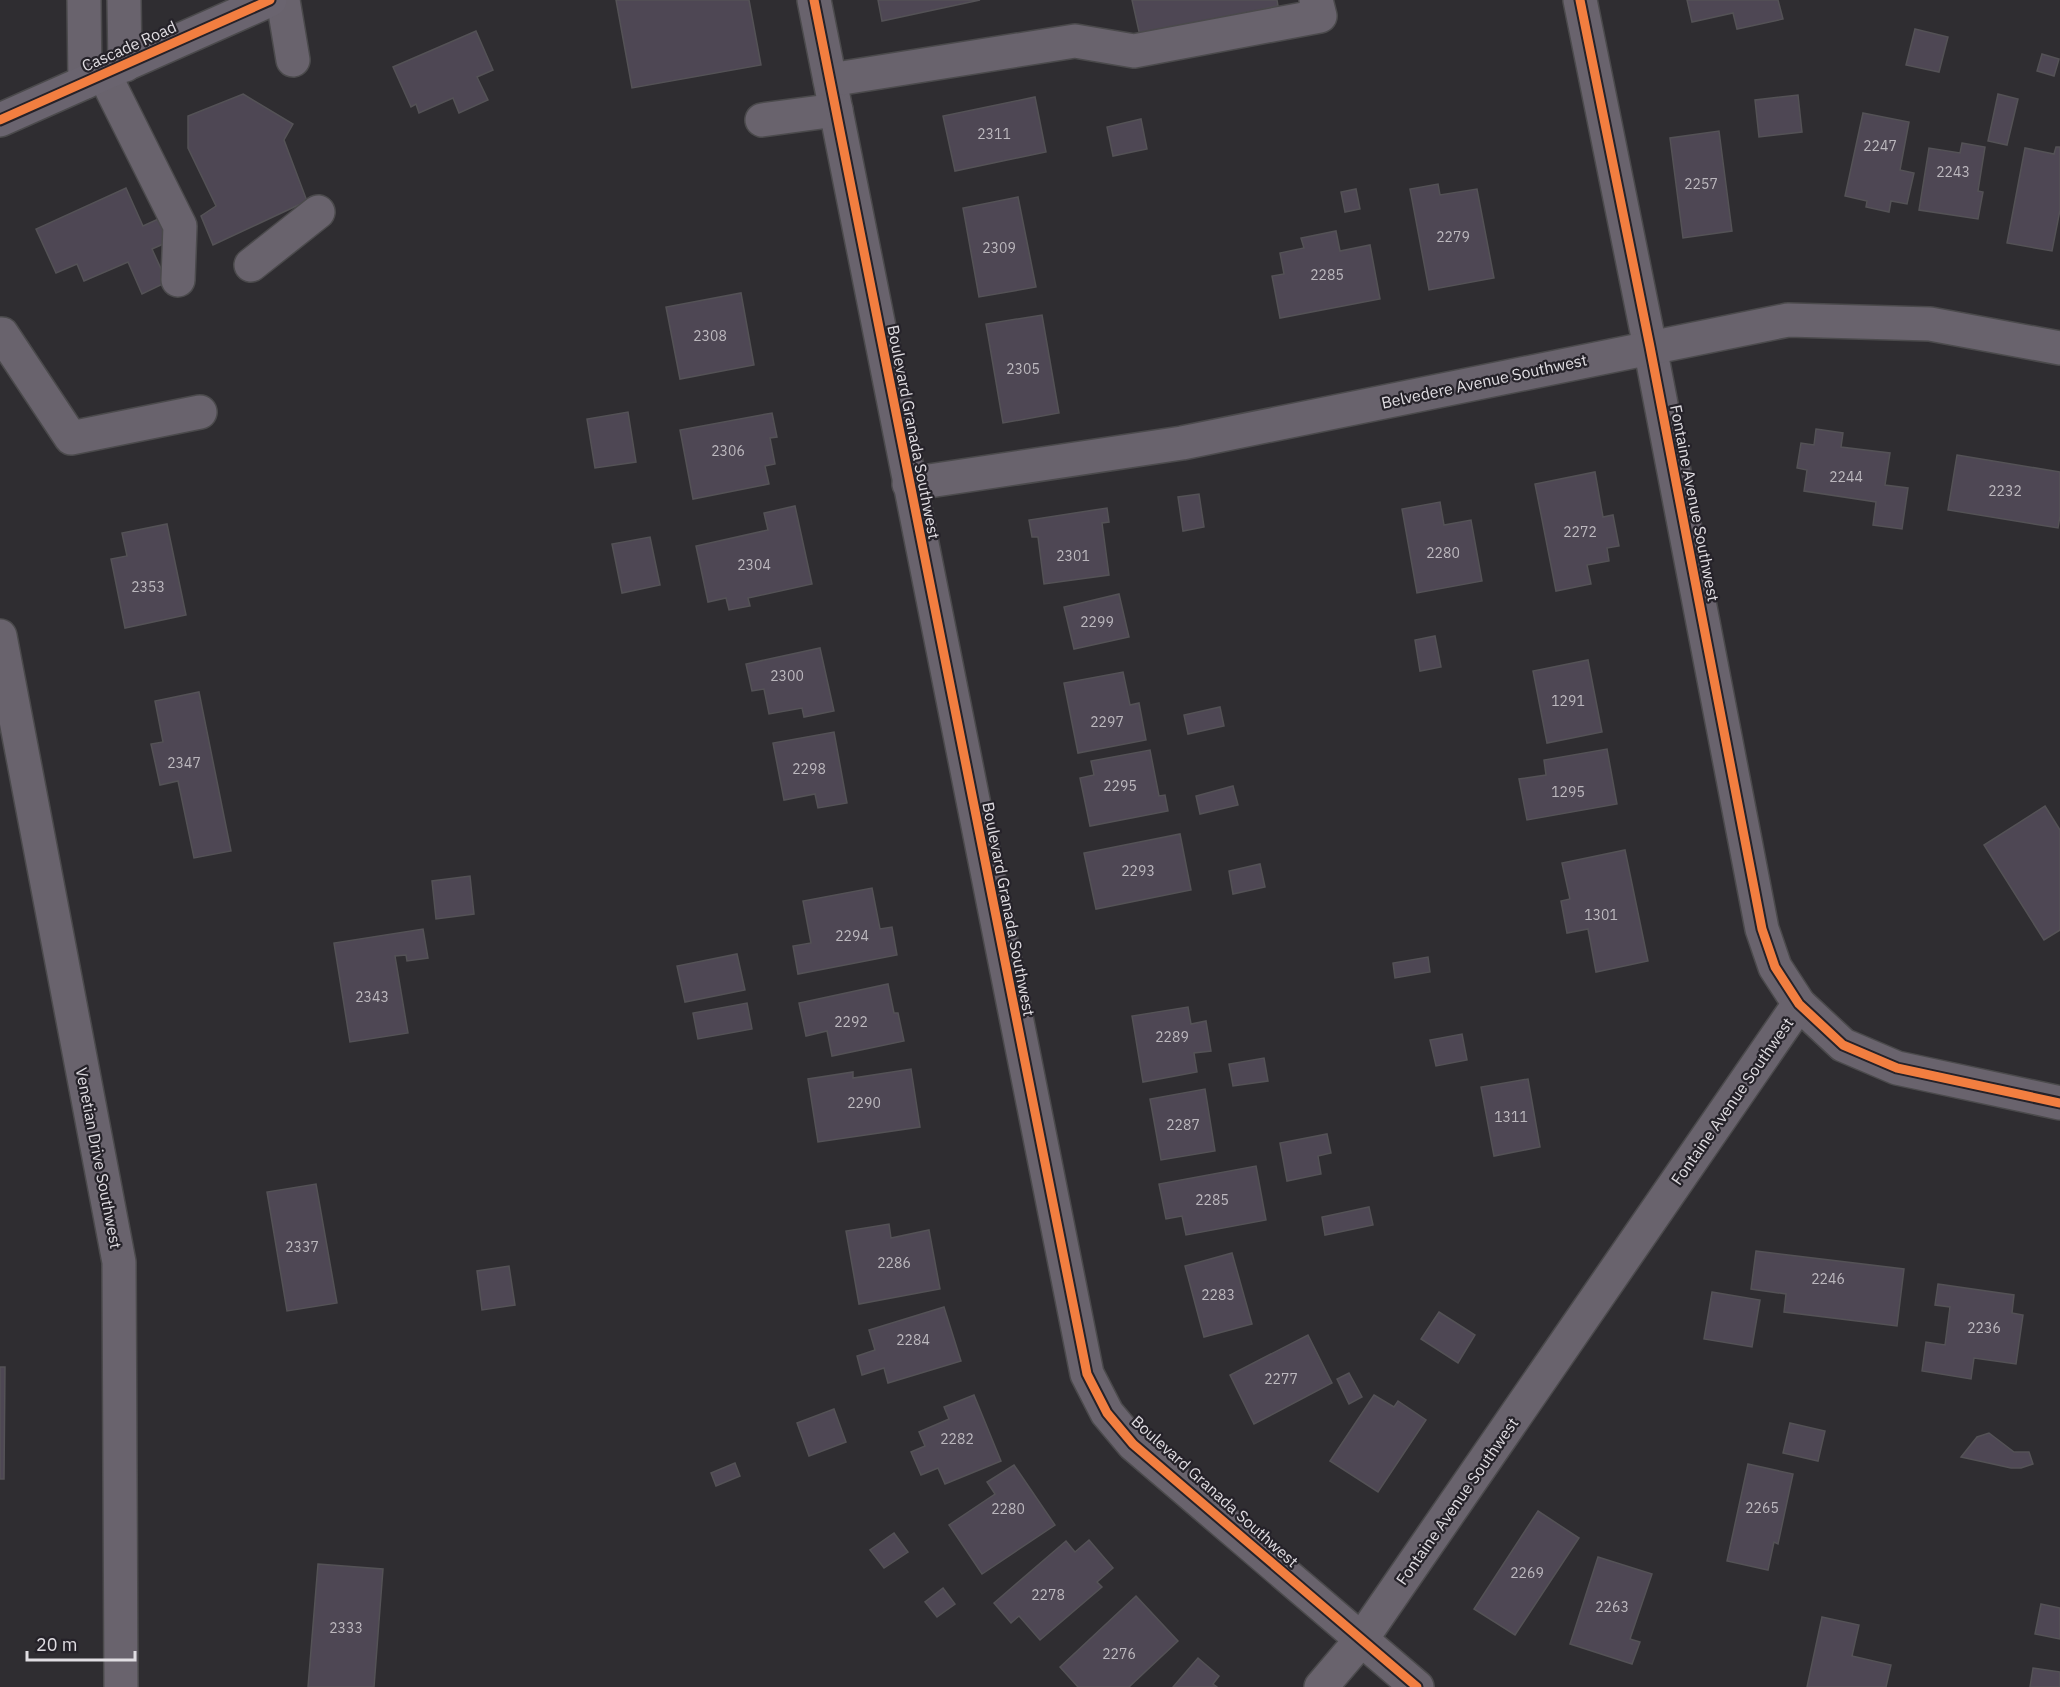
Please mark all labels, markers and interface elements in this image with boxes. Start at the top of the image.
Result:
street label: Cascade Road [79,16,179,76]
house number: 2311 [977,125,1011,143]
house number: 2247 [1863,137,1897,155]
house number: 2243 [1936,163,1970,181]
house number: 2257 [1684,175,1718,193]
house number: 2279 [1436,228,1470,246]
house number: 2309 [982,239,1016,257]
house number: 2285 [1310,266,1344,284]
street label: Boulevard Granada Southwest [883,323,945,541]
house number: 2308 [693,327,727,345]
street label: Belvedere Avenue Southwest [1379,349,1589,413]
house number: 2305 [1006,360,1040,378]
street label: Fontaine Avenue Southwest [1666,403,1724,603]
house number: 2306 [711,442,745,460]
house number: 2244 [1829,468,1863,486]
house number: 2232 [1988,482,2022,500]
house number: 2272 [1563,523,1597,541]
house number: 2280 [1426,544,1460,562]
house number: 2301 [1056,547,1090,565]
house number: 2304 [737,556,771,574]
house number: 2353 [131,578,165,596]
house number: 2299 [1080,613,1114,631]
house number: 2300 [770,667,804,685]
house number: 1291 [1551,692,1585,710]
house number: 2297 [1090,713,1124,731]
house number: 2347 [167,754,201,772]
house number: 2298 [792,760,826,778]
house number: 2295 [1103,777,1137,795]
house number: 1295 [1551,783,1585,801]
street label: Boulevard Granada Southwest [978,800,1040,1018]
house number: 2293 [1121,862,1155,880]
house number: 1301 [1584,906,1618,924]
house number: 2294 [835,927,869,945]
house number: 2343 [355,988,389,1006]
house number: 2292 [834,1013,868,1031]
street label: Fontaine Avenue Southwest [1666,1013,1798,1189]
house number: 2289 [1155,1028,1189,1046]
street label: Venetian Drive Southwest [72,1066,126,1250]
house number: 2290 [847,1094,881,1112]
house number: 1311 [1494,1108,1528,1126]
house number: 2287 [1166,1116,1200,1134]
house number: 2285 [1195,1191,1229,1209]
house number: 2337 [285,1238,319,1256]
house number: 2286 [877,1254,911,1272]
house number: 2246 [1811,1270,1845,1288]
house number: 2283 [1201,1286,1235,1304]
house number: 2236 [1967,1319,2001,1337]
house number: 2284 [896,1331,930,1349]
house number: 2277 [1264,1370,1298,1388]
street label: Boulevard Granada Southwest [1127,1411,1303,1571]
street label: Fontaine Avenue Southwest [1391,1413,1523,1589]
house number: 2282 [940,1430,974,1448]
house number: 2265 [1745,1499,1779,1517]
house number: 2280 [991,1500,1025,1518]
house number: 2269 [1510,1564,1544,1582]
house number: 2278 [1031,1586,1065,1604]
house number: 2263 [1595,1598,1629,1616]
house number: 2333 [329,1619,363,1637]
scale bar [27,1624,135,1662]
text: 20 m [36,1633,78,1656]
house number: 2276 [1102,1645,1136,1663]

